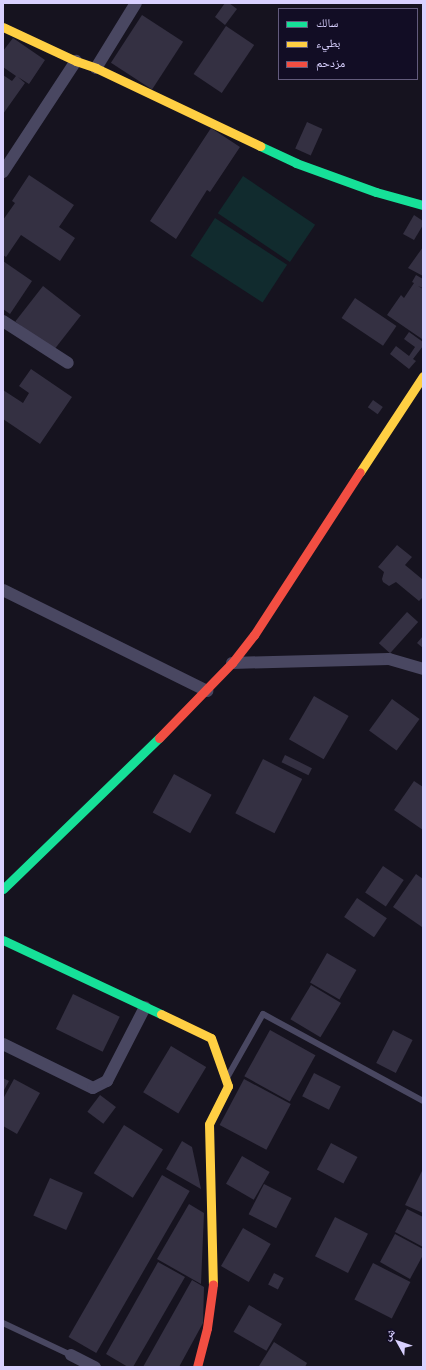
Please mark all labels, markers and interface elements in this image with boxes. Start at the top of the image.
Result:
legend [278,8,418,80]
text: سالك [316,15,338,30]
text: بطيء [316,35,340,50]
text: مزدحم [316,55,345,70]
north arrow [378,1322,418,1362]
text: ش [380,1325,398,1343]

